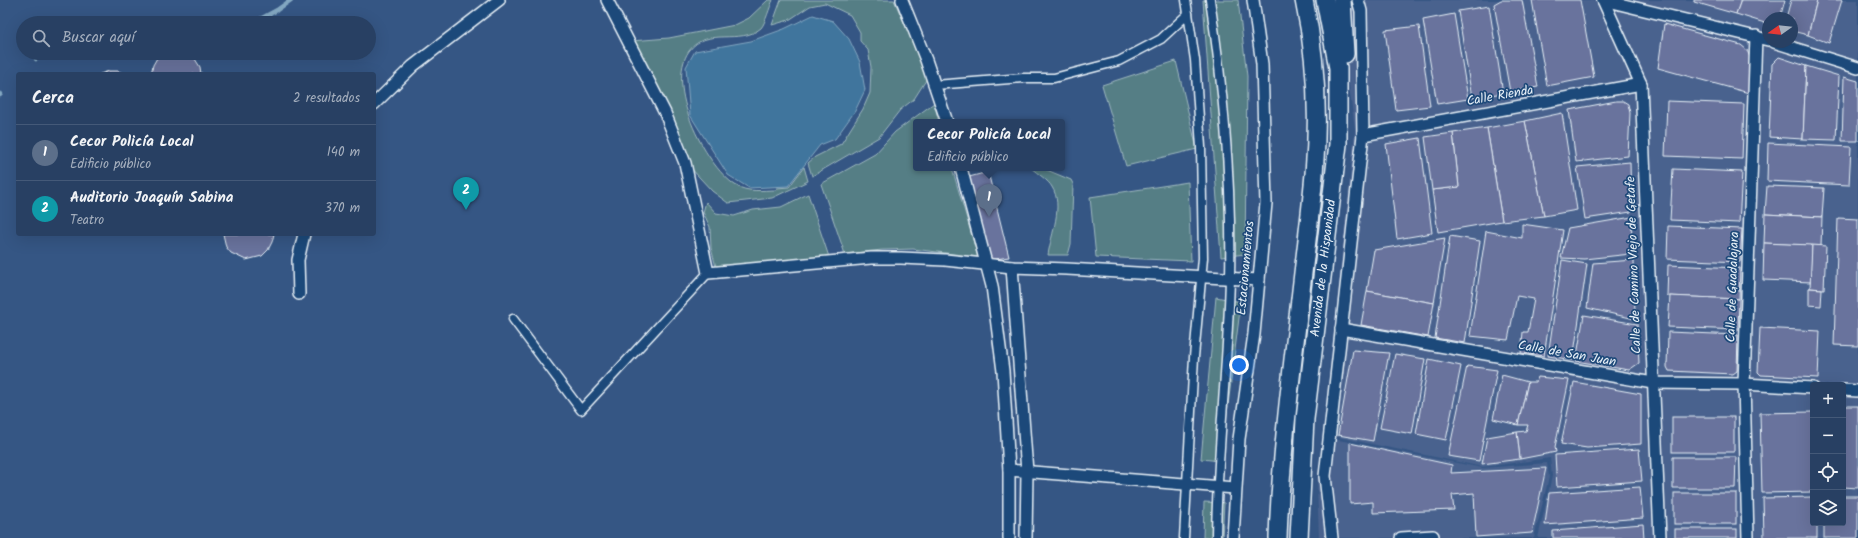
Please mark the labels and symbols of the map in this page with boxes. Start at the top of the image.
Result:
north arrow [1762,12,1798,48]
street label: Calle Rienda [1465,80,1535,112]
street label: Calle de Camino Viejo de Getafe [1620,176,1648,354]
pin: 2 [453,177,479,210]
pin: 1 [976,184,1002,217]
street label: Avenida de la Hispanidad [1304,198,1342,338]
street label: Estacionamientos [1231,219,1261,316]
street label: Calle de Guadalajara [1721,231,1745,343]
street label: Calle de San Juan [1516,335,1618,373]
your location [1229,355,1249,375]

